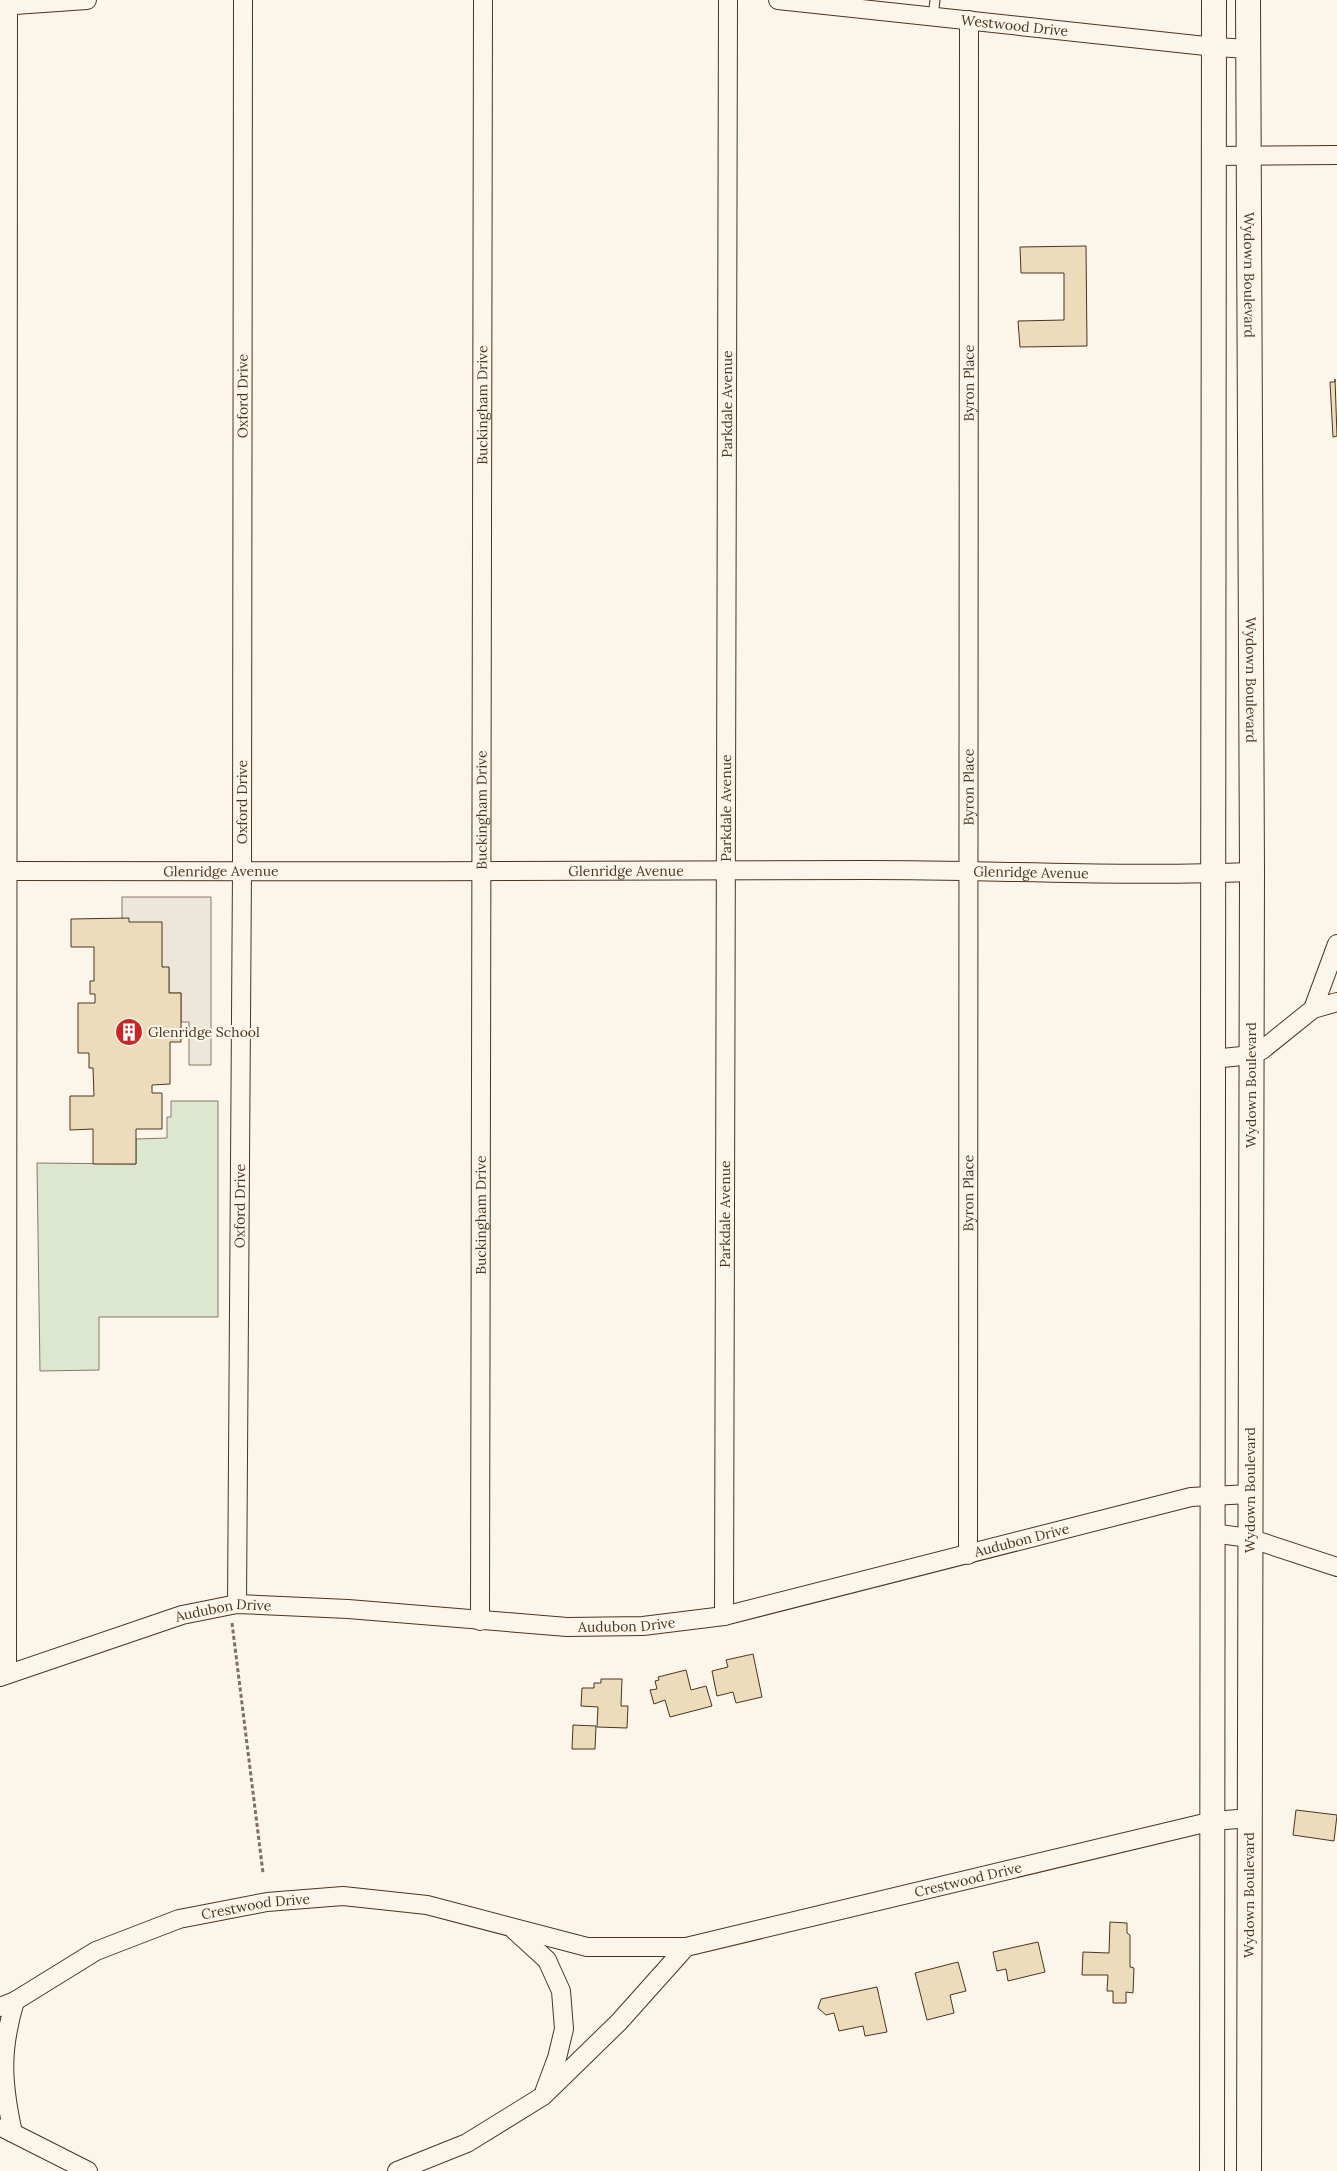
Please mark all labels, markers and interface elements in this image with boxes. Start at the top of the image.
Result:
street label: Westwood Drive [960,11,1070,40]
street label: Wydown Boulevard [1240,212,1259,338]
street label: Byron Place [960,344,978,421]
street label: Buckingham Drive [473,345,491,465]
street label: Parkdale Avenue [718,350,736,458]
street label: Oxford Drive [233,353,252,438]
street label: Wydown Boulevard [1242,617,1260,743]
street label: Byron Place [959,748,978,825]
street label: Buckingham Drive [472,750,491,870]
street label: Parkdale Avenue [717,754,735,862]
street label: Oxford Drive [233,759,251,844]
street label: Glenridge Avenue [163,862,279,880]
street label: Glenridge Avenue [568,862,684,880]
street label: Glenridge Avenue [973,862,1089,882]
building icon: Glenridge School [114,1017,144,1047]
street label: Wydown Boulevard [1242,1022,1260,1148]
place label: Glenridge School [148,1023,260,1041]
street label: Byron Place [959,1154,977,1231]
street label: Buckingham Drive [472,1155,490,1275]
street label: Parkdale Avenue [716,1160,734,1268]
street label: Oxford Drive [230,1163,249,1248]
street label: Wydown Boulevard [1241,1427,1259,1553]
street label: Audubon Drive [971,1519,1071,1561]
street label: Audubon Drive [172,1595,272,1626]
street label: Audubon Drive [577,1613,677,1636]
street label: Wydown Boulevard [1240,1832,1258,1958]
street label: Crestwood Drive [912,1858,1024,1901]
street label: Crestwood Drive [200,1890,311,1924]

